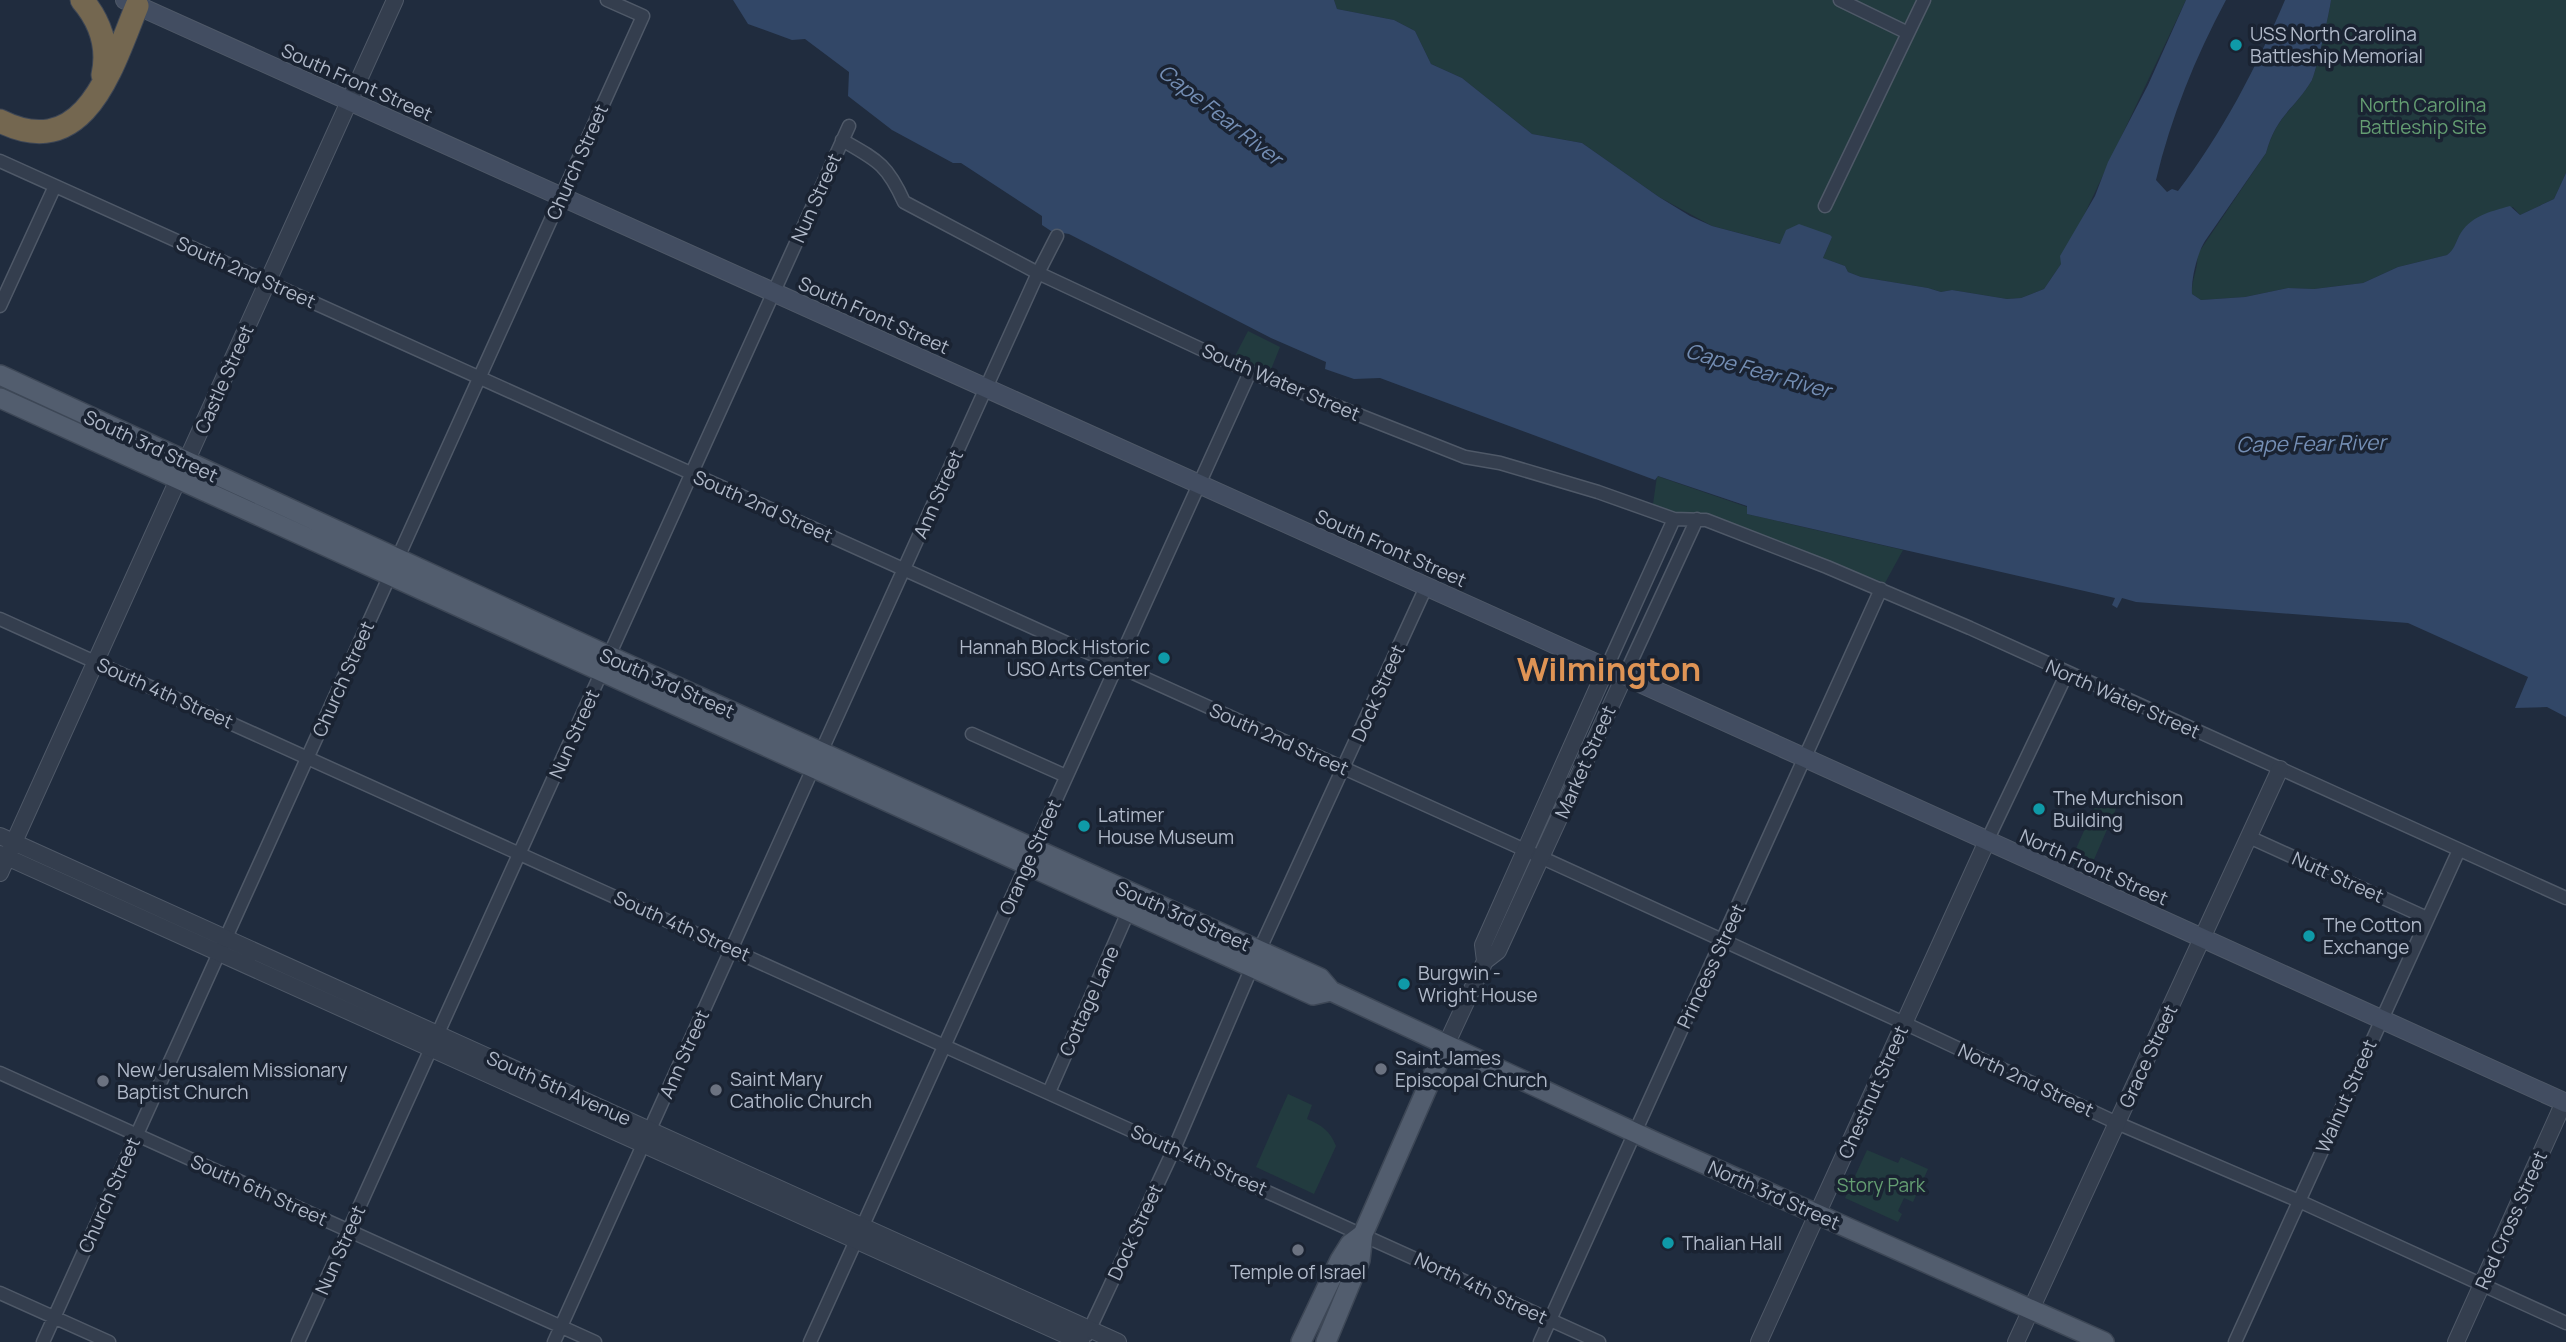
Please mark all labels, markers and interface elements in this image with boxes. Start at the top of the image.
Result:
place label: USS North Carolina Battleship Memorial [2250,21,2423,69]
street label: South Front Street [277,37,437,127]
marker: USS North Carolina Battleship Memorial [2228,37,2244,53]
water label: Cape Fear River [1153,57,1290,173]
park label: North Carolina Battleship Site [2359,92,2487,140]
street label: Church Street [540,100,614,224]
street label: Nun Street [785,149,847,247]
street label: South 2nd Street [172,230,320,314]
street label: South Front Street [794,270,954,360]
street label: Castle Street [188,320,260,438]
water label: Cape Fear River [1683,336,1836,405]
street label: South Water Street [1198,337,1364,427]
street label: South 3rd Street [80,404,222,488]
water label: Cape Fear River [2236,428,2388,458]
street label: Ann Street [907,446,969,542]
street label: South 2nd Street [689,464,837,548]
street label: South Front Street [1311,503,1471,593]
street label: Church Street [306,617,380,741]
place label: Hannah Block Historic USO Arts Center [959,634,1150,682]
street label: Dock Street [1345,640,1411,746]
street label: South 3rd Street [595,642,739,724]
district label: Wilmington [1517,646,1701,691]
marker: Hannah Block Historic USO Arts Center [1156,650,1172,666]
street label: South 4th Street [93,651,237,735]
street label: North Water Street [2042,653,2204,745]
street label: Nun Street [543,685,605,783]
street label: South 2nd Street [1205,697,1353,781]
street label: Market Street [1549,701,1621,823]
place label: The Murchison Building [2053,785,2183,833]
street label: Orange Street [993,795,1067,919]
marker: The Murchison Building [2031,801,2047,817]
place label: Latimer House Museum [1098,802,1234,850]
marker: Latimer House Museum [1076,818,1092,834]
street label: North Front Street [2016,823,2172,911]
street label: Nutt Street [2288,845,2388,909]
street label: South 3rd Street [1111,875,1255,957]
street label: South 4th Street [610,884,754,968]
street label: Princess Street [1671,899,1751,1033]
place label: The Cotton Exchange [2323,912,2422,960]
marker: The Cotton Exchange [2301,928,2317,944]
street label: Cottage Lane [1053,942,1125,1060]
place label: Burgwin - Wright House [1418,960,1538,1008]
marker: Burgwin - Wright House [1396,976,1412,992]
street label: Grace Street [2113,1000,2183,1112]
street label: Ann Street [653,1006,715,1102]
street label: Chestnut Street [1832,1021,1914,1163]
street label: Walnut Street [2309,1035,2383,1157]
street label: North 2nd Street [1954,1037,2098,1123]
street label: South 5th Avenue [483,1044,635,1132]
place label: Saint James Episcopal Church [1395,1045,1548,1093]
place label: New Jerusalem Missionary Baptist Church [117,1057,347,1105]
marker: Saint James Episcopal Church [1373,1061,1389,1077]
place label: Saint Mary Catholic Church [730,1066,872,1114]
marker: New Jerusalem Missionary Baptist Church [95,1073,111,1089]
marker: Saint Mary Catholic Church [708,1082,724,1098]
street label: South 4th Street [1127,1118,1271,1202]
street label: Church Street [72,1133,146,1257]
street label: Red Cross Street [2469,1147,2553,1293]
street label: South 6th Street [186,1148,332,1232]
street label: North 3rd Street [1704,1154,1844,1236]
park label: Story Park [1837,1172,1926,1198]
street label: Dock Street [1101,1180,1169,1284]
street label: Nun Street [309,1201,371,1299]
place label: Thalian Hall [1682,1230,1782,1256]
marker: Thalian Hall [1660,1235,1676,1251]
marker: Temple of Israel [1290,1242,1306,1258]
street label: North 4th Street [1410,1246,1552,1330]
place label: Temple of Israel [1230,1259,1366,1285]

